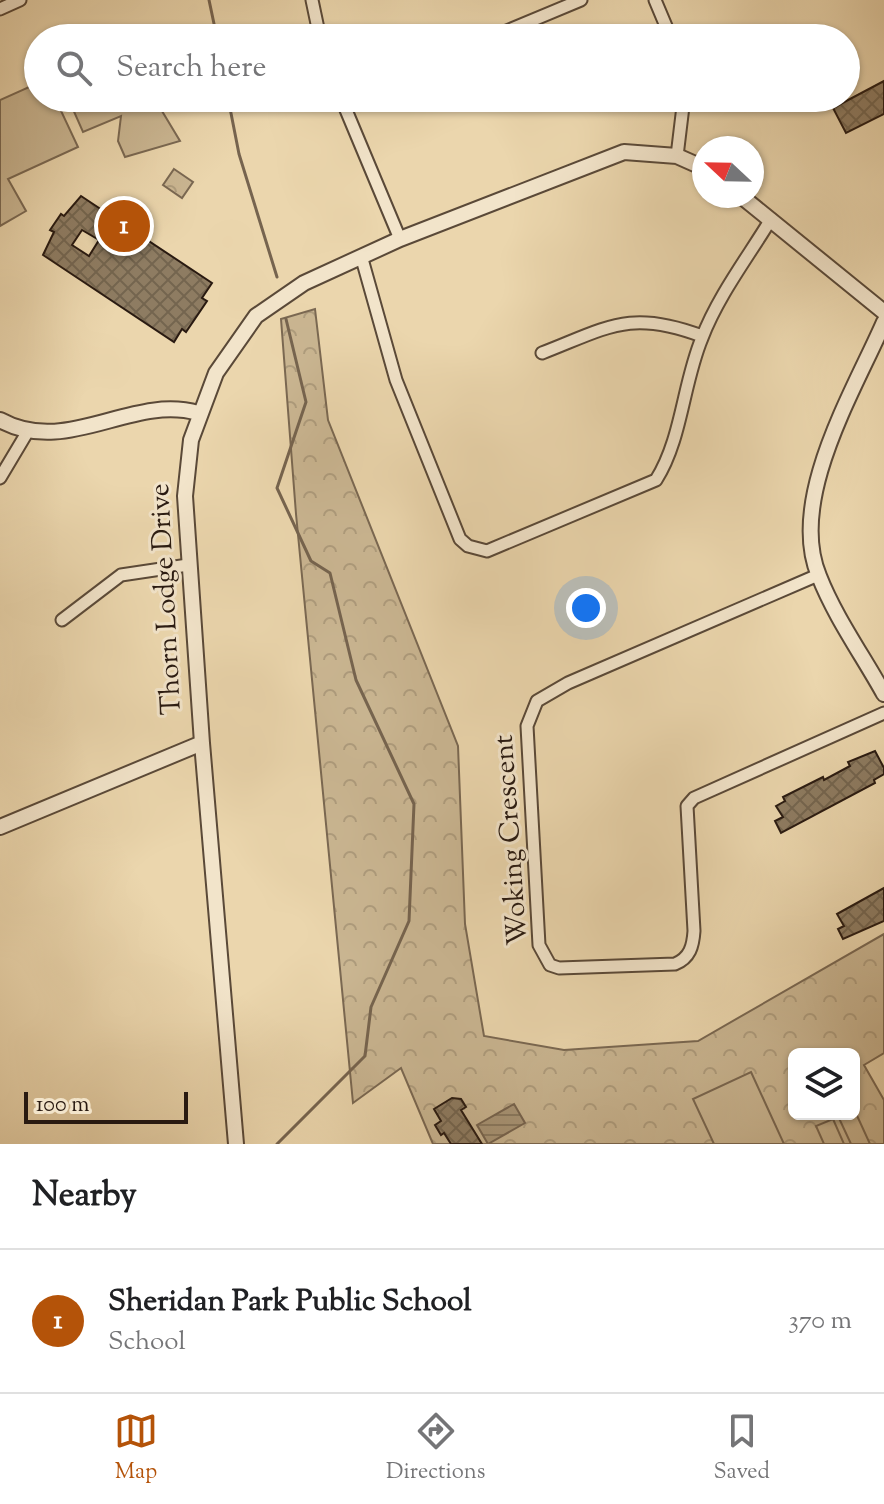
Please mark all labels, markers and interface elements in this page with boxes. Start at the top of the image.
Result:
search box [24,24,860,112]
icon: search [52,46,96,90]
text: Search here [116,47,266,90]
north arrow [692,136,764,208]
pin: 1 [98,196,150,256]
street label: Thorn Lodge Drive [141,482,193,716]
your location [566,588,606,628]
street label: Woking Crescent [485,733,539,947]
map controls [788,1048,860,1120]
button: layers [788,1048,860,1120]
scale bar [24,1088,188,1124]
text: 100 m [36,1090,89,1122]
text: Nearby [32,1172,137,1221]
text: Sheridan Park Public School [108,1281,472,1324]
text: 1 [54,1303,62,1340]
text: 370 m [788,1303,852,1340]
text: School [108,1324,186,1361]
tab: Map [114,1409,158,1489]
tab: Directions [386,1409,485,1489]
tab: Saved [713,1409,770,1489]

